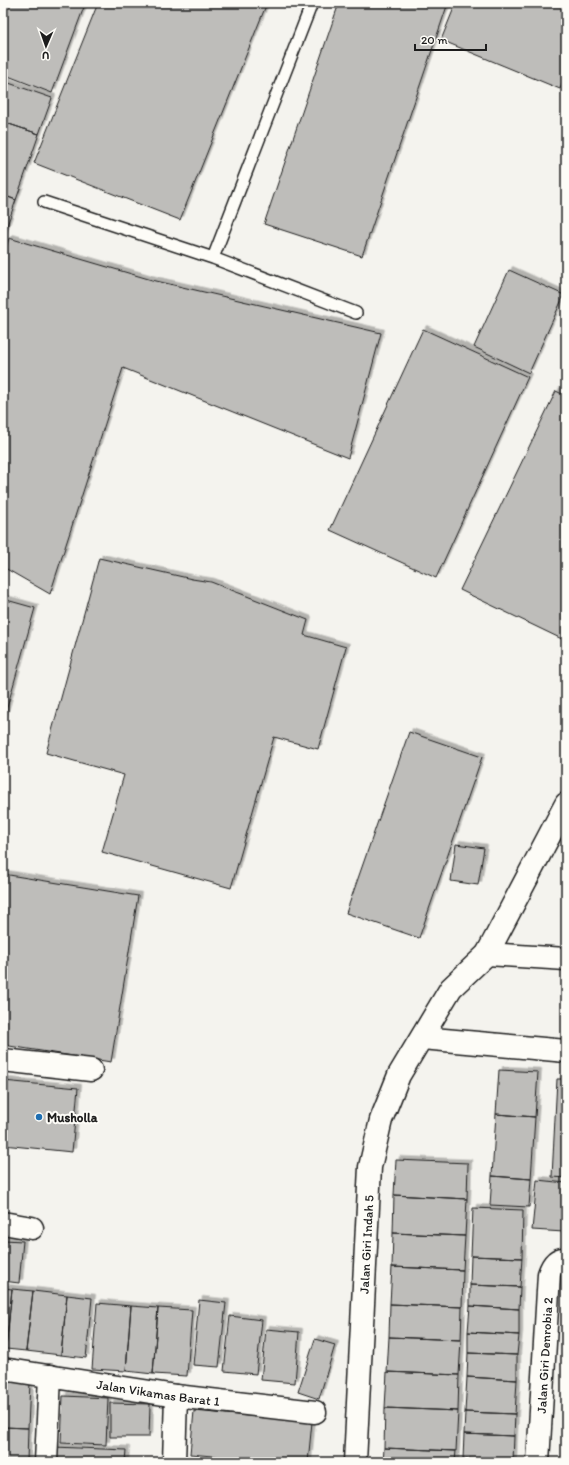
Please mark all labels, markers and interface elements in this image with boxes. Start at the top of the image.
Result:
north arrow [26,26,66,66]
scale bar [415,26,486,52]
text: 20 m [421,33,448,47]
text: U [42,49,50,62]
place label: Musholla [47,1110,98,1125]
marker: Musholla [34,1112,44,1122]
street label: Jalan Giri Indah 5 [356,1194,376,1294]
street label: Jalan Giri Denrobia 2 [533,1296,555,1414]
street label: Jalan Vikamas Barat 1 [96,1376,221,1408]

